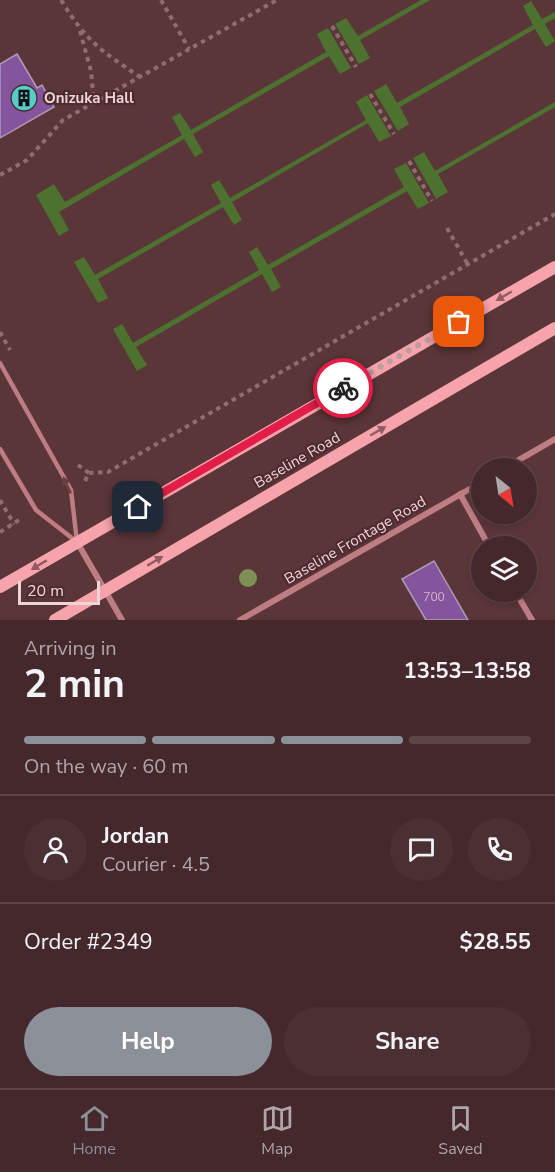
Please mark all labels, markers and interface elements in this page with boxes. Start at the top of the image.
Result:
building icon: Onizuka Hall [9,83,39,113]
place label: Onizuka Hall [44,88,134,108]
one-way arrow [495,291,512,301]
pin [433,296,484,347]
icon: bag [442,305,475,338]
courier [313,358,373,418]
icon: bike [327,372,360,405]
one-way arrow [370,425,386,436]
street label: Baseline Road [250,427,344,493]
north arrow [471,458,537,524]
map controls [471,458,537,602]
one-way arrow [62,475,72,493]
pin [112,481,163,532]
icon: home [121,490,154,523]
street label: Baseline Frontage Road [281,491,429,589]
button: layers [471,536,537,602]
one-way arrow [147,556,163,567]
one-way arrow [31,559,47,570]
scale bar [18,578,100,606]
text: 20 m [27,580,64,602]
house number: 700 [423,589,445,605]
text: Arriving in [24,635,117,662]
text: 13:53–13:58 [403,656,531,686]
text: 2 min [24,658,125,711]
text: On the way · 60 m [24,753,188,780]
button: person [24,818,87,881]
button: chat [390,818,453,881]
button: phone [468,818,531,881]
text: Jordan [102,821,169,851]
text: Courier · 4.5 [102,851,210,878]
text: Order #2349 [24,927,153,957]
text: $28.55 [460,927,531,957]
button: Help [24,1007,272,1076]
button: Share [284,1007,531,1076]
tab: Home [72,1102,116,1160]
tab: Map [261,1102,294,1160]
tab: Saved [438,1102,483,1160]

